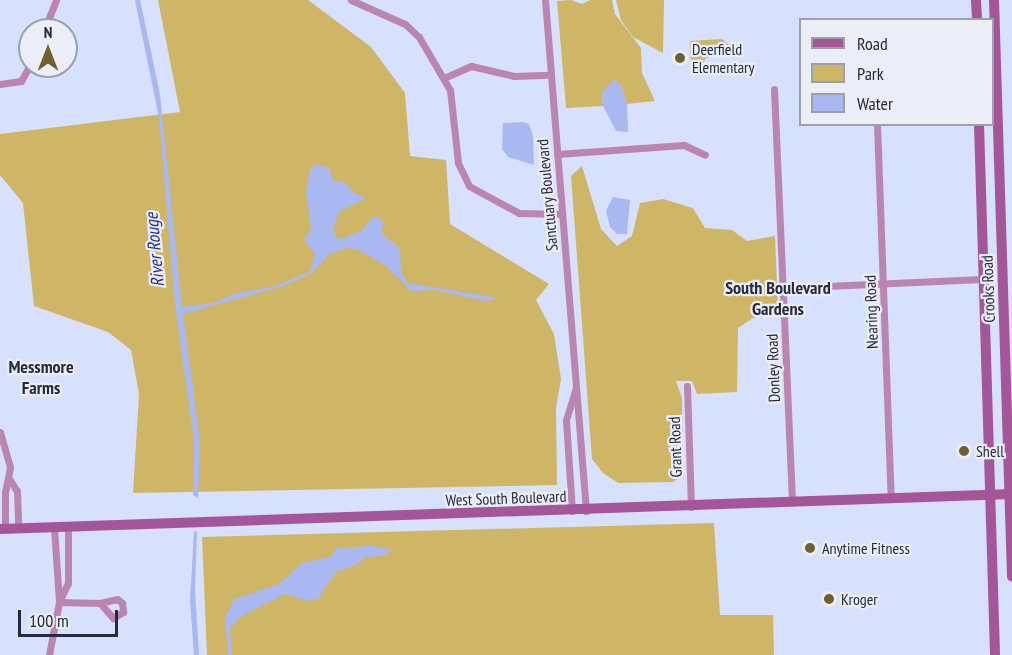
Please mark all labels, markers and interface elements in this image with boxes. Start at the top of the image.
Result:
north arrow [18,18,78,78]
legend [799,18,994,126]
text: N [44,22,52,42]
text: Road [857,32,888,55]
place label: Deerfield Elementary [692,39,754,77]
marker: Deerfield Elementary [673,51,687,65]
text: Park [857,62,884,85]
text: Water [857,92,893,115]
street label: Sanctuary Boulevard [533,138,561,252]
water label: River Rouge [141,212,169,288]
street label: Crooks Road [977,255,999,323]
street label: Nearing Road [860,275,882,349]
district label: South Boulevard Gardens [725,278,831,320]
street label: Donley Road [762,333,784,403]
district label: Messmore Farms [8,357,74,400]
street label: Grant Road [664,416,686,478]
place label: Shell [976,441,1004,461]
marker: Shell [957,444,971,458]
street label: West South Boulevard [445,486,567,510]
place label: Anytime Fitness [822,538,910,558]
marker: Anytime Fitness [803,541,817,555]
place label: Kroger [841,589,878,609]
marker: Kroger [822,592,836,606]
scale bar [21,598,122,636]
text: 100 m [29,609,69,632]

